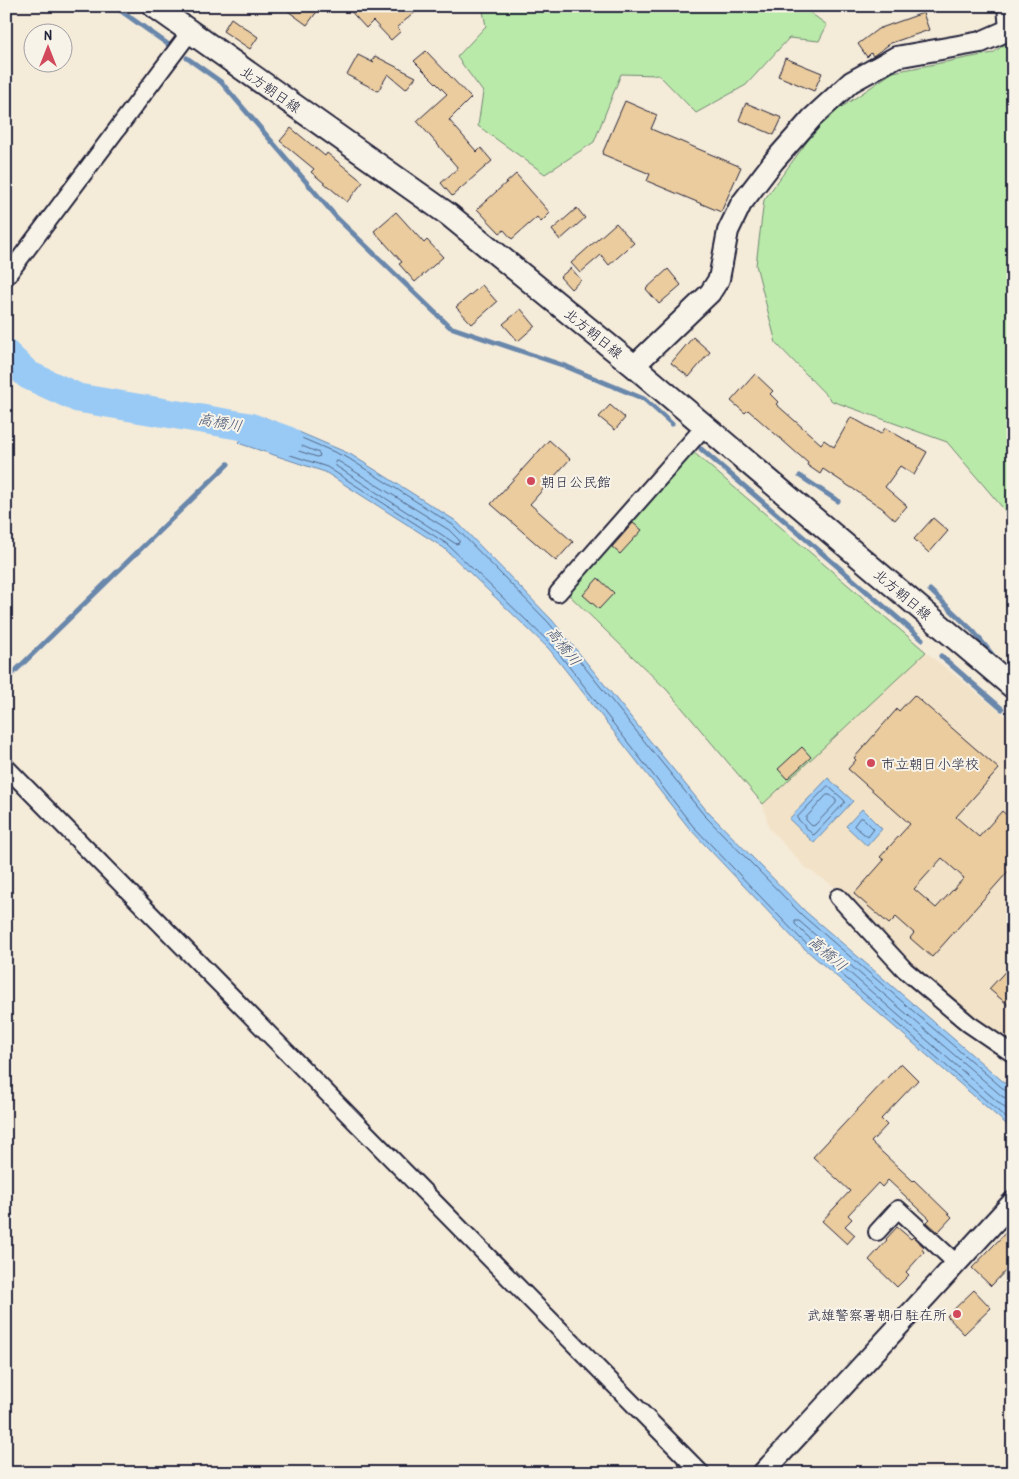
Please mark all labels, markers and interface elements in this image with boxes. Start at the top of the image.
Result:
north arrow [22,22,72,72]
text: N [44,25,52,44]
street label: 北方朝日線 [237,61,305,117]
street label: 北方朝日線 [561,304,627,362]
water label: 高橋川 [196,408,244,436]
place label: 朝日公民館 [541,472,611,491]
marker: 朝日公民館 [525,475,537,487]
street label: 北方朝日線 [870,564,936,624]
water label: 高橋川 [542,622,586,670]
place label: 市立朝日小学校 [881,754,979,773]
marker: 市立朝日小学校 [865,757,877,769]
water label: 高橋川 [804,930,852,976]
place label: 武雄警察署朝日駐在所 [807,1305,947,1324]
marker: 武雄警察署朝日駐在所 [951,1308,963,1320]

